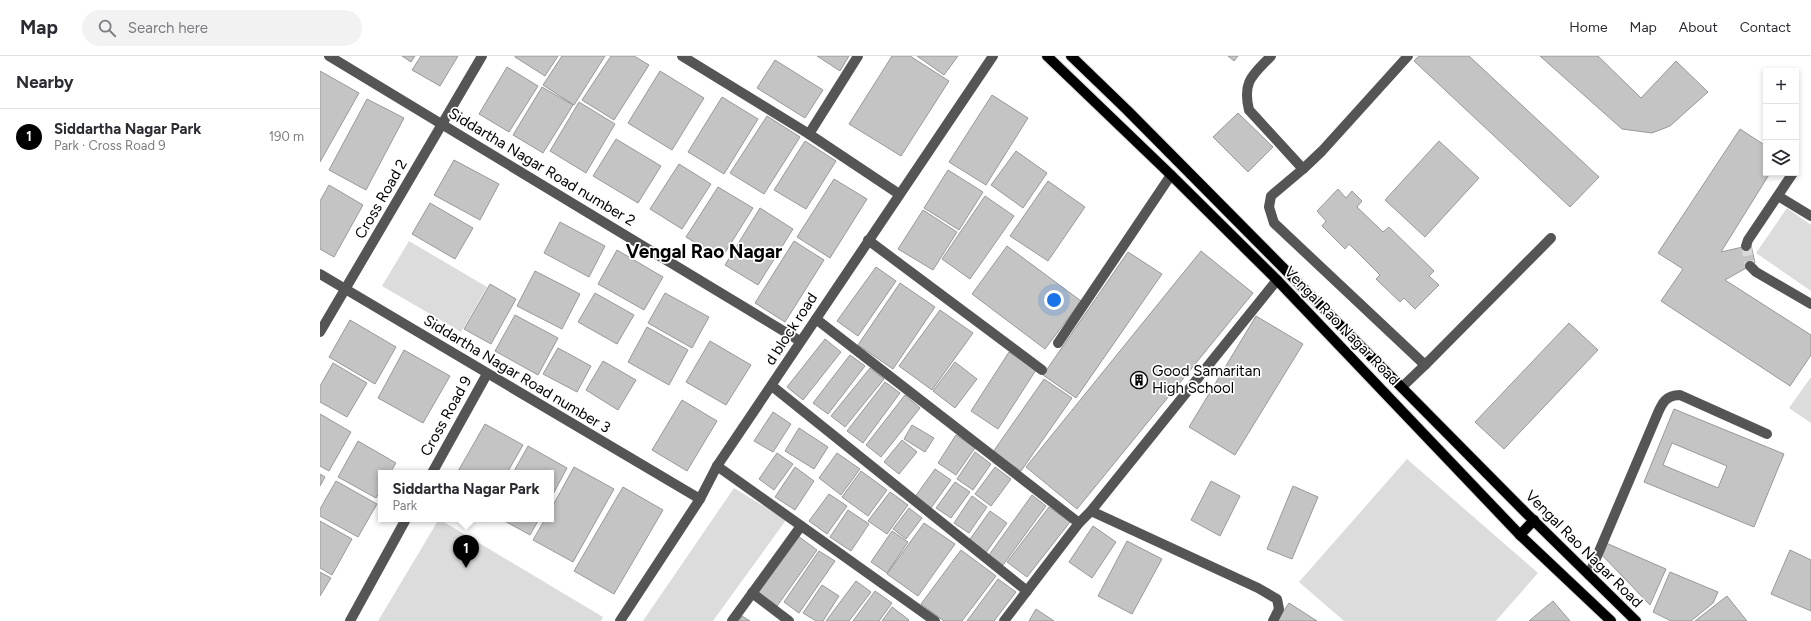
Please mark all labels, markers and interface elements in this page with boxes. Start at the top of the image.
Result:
search box [82,10,362,46]
text: Map [20,16,58,39]
icon: search [96,17,118,39]
text: Search here [128,19,208,37]
text: Home [1569,19,1608,36]
text: Map [1630,19,1657,36]
text: About [1679,19,1718,36]
text: Contact [1740,19,1791,36]
map controls [1763,68,1799,176]
button: + [1763,68,1799,104]
text: Nearby [16,72,74,92]
street label: Siddartha Nagar Road number 2 [445,104,639,230]
button: − [1763,104,1799,140]
text: Siddartha Nagar Park [54,120,201,138]
text: 1 [26,129,32,144]
text: 190 m [269,129,304,144]
text: Park · Cross Road 9 [54,138,166,153]
button: layers [1763,140,1799,176]
street label: Cross Road 2 [351,156,411,242]
district label: Vengal Rao Nagar [626,240,782,263]
street label: Vengal Rao Nagar Road [1281,263,1403,389]
street label: d block road [761,289,821,369]
your location [1044,290,1064,310]
street label: Siddartha Nagar Road number 3 [420,311,614,437]
place label: Good Samaritan High School [1152,362,1261,397]
building icon: Good Samaritan High School [1129,370,1149,390]
street label: Cross Road 9 [417,373,475,459]
popup [378,470,554,522]
text: Siddartha Nagar Park [392,480,540,498]
street label: Vengal Rao Nagar Road [1522,487,1646,611]
text: Park [392,498,417,513]
pin: 1 [453,535,479,568]

